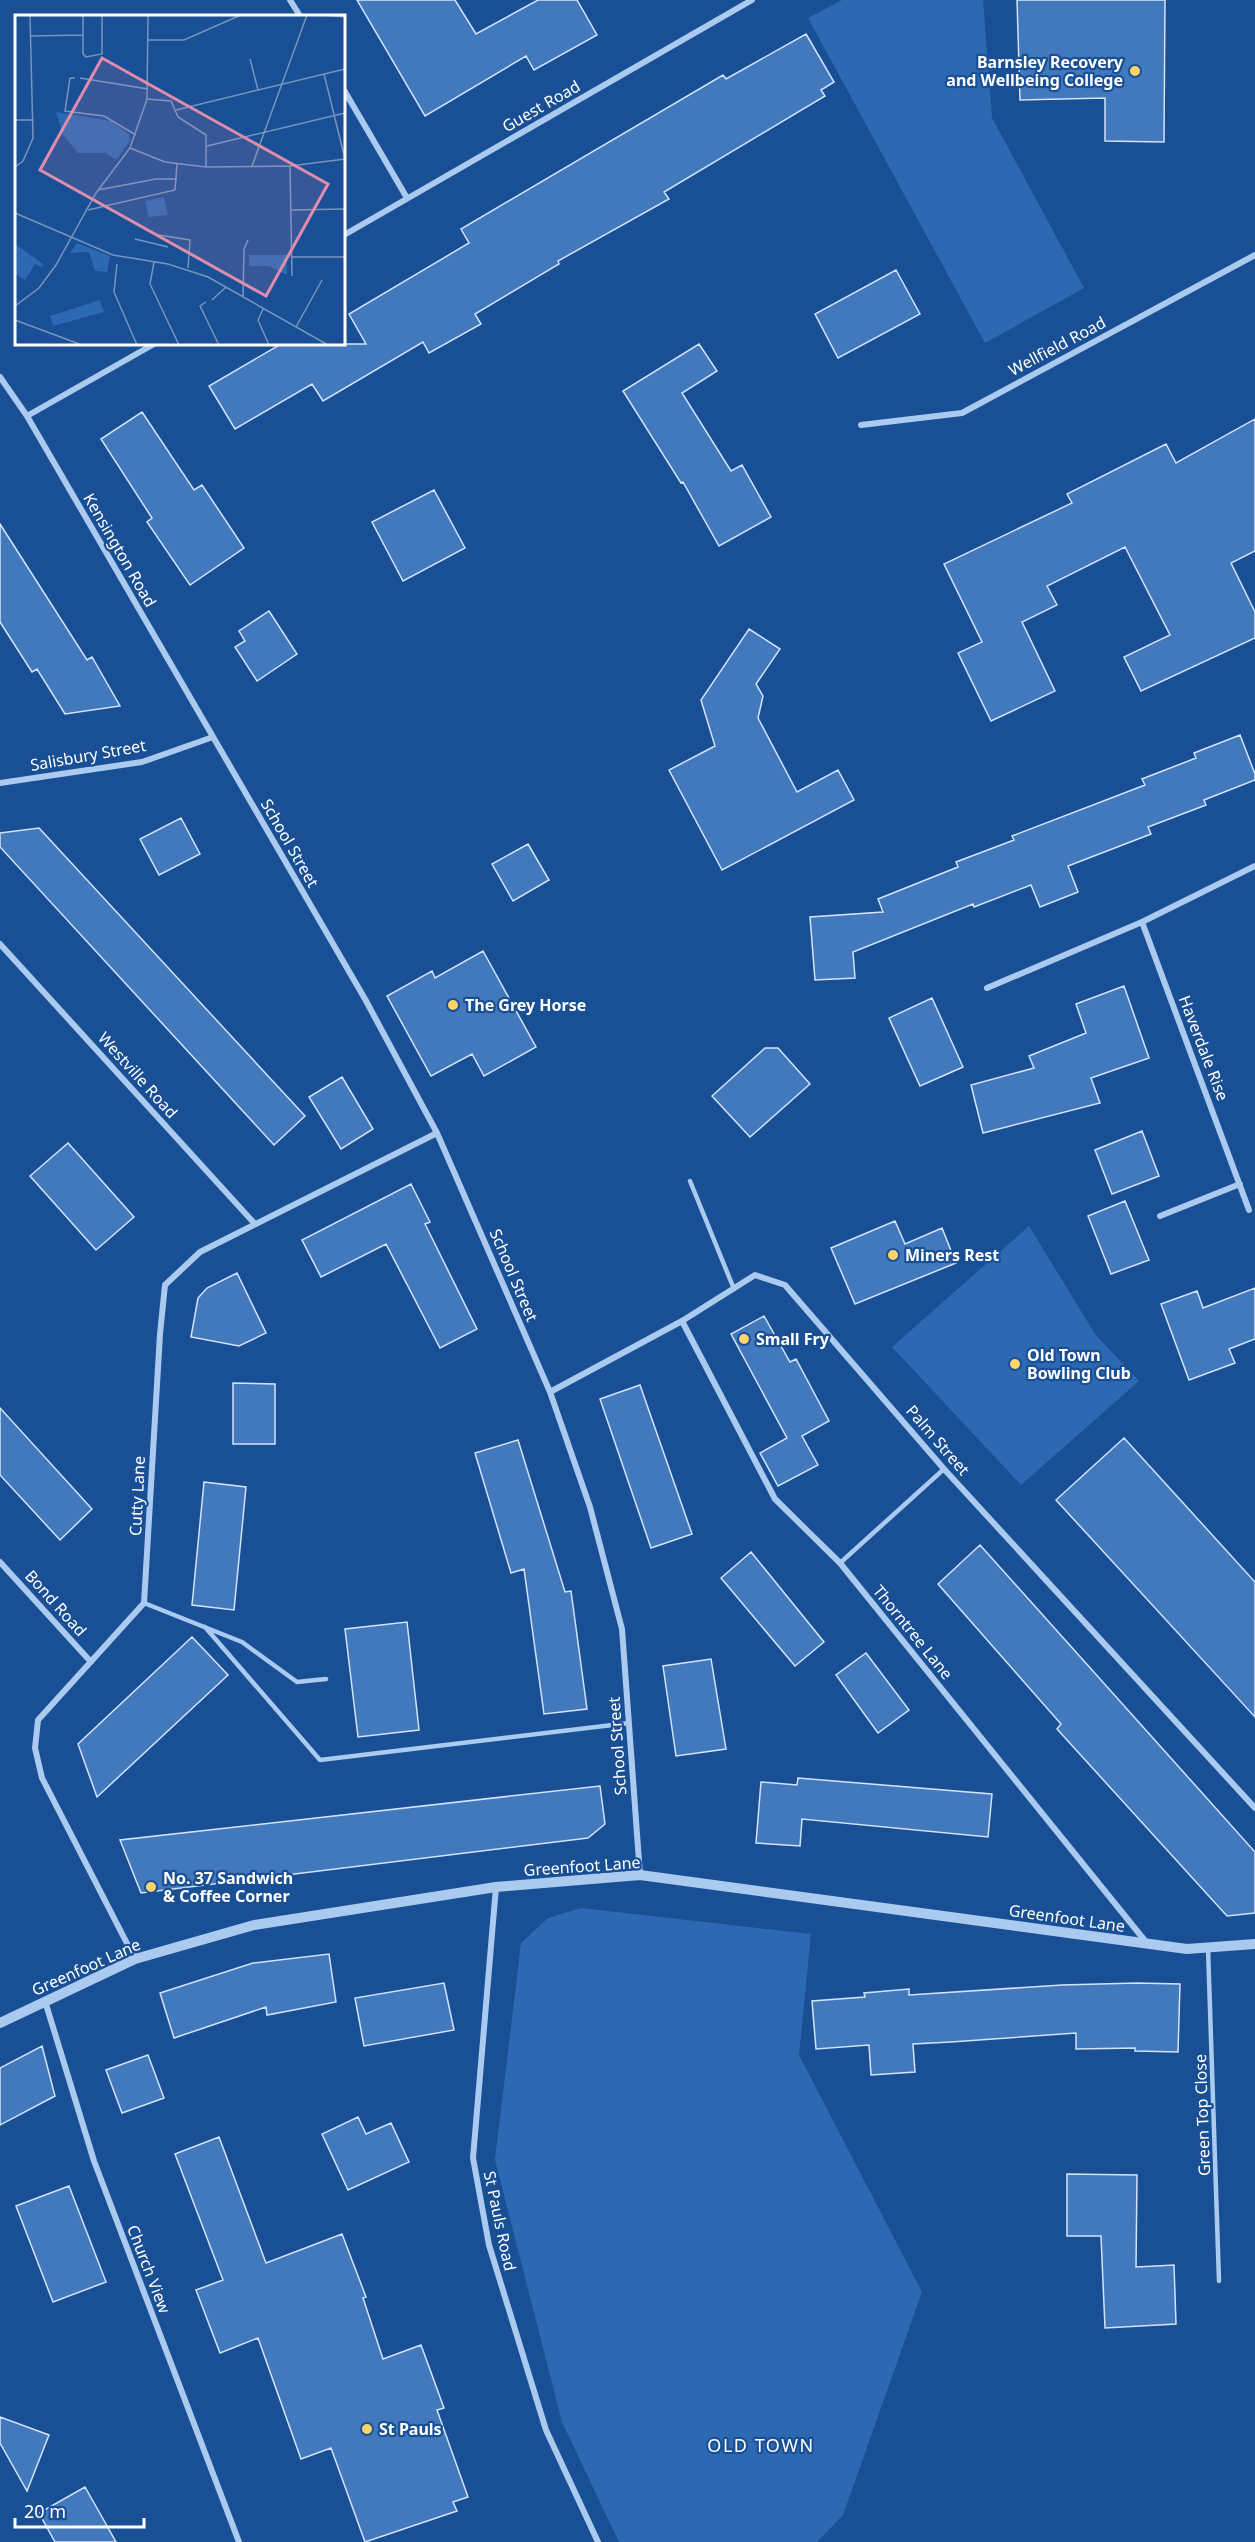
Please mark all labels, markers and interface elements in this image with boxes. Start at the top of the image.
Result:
inset map [15,15,345,345]
place label: Barnsley Recovery and Wellbeing College [946,51,1124,91]
marker: Barnsley Recovery and Wellbeing College [1128,64,1142,78]
street label: Guest Road [498,75,584,137]
street label: Wellfield Road [1005,311,1109,381]
street label: Kensington Road [78,489,162,611]
street label: Salisbury Street [28,734,148,776]
street label: School Street [256,795,324,891]
street label: Haverdale Rise [1174,992,1234,1104]
place label: The Grey Horse [465,994,586,1016]
marker: The Grey Horse [446,998,460,1012]
street label: Westville Road [93,1027,183,1123]
street label: School Street [485,1225,543,1325]
place label: Miners Rest [905,1244,999,1266]
marker: Miners Rest [886,1248,900,1262]
place label: Small Fry [756,1328,830,1350]
marker: Small Fry [737,1332,751,1346]
place label: Old Town Bowling Club [1027,1344,1131,1384]
marker: Old Town Bowling Club [1008,1357,1022,1371]
street label: Palm Street [901,1400,975,1480]
street label: Cutty Lane [124,1455,150,1537]
street label: Bond Road [20,1565,92,1641]
street label: Thorntree Lane [868,1580,958,1684]
street label: School Street [603,1696,631,1796]
street label: Greenfoot Lane [523,1851,641,1881]
place label: No. 37 Sandwich & Coffee Corner [163,1867,293,1907]
marker: No. 37 Sandwich & Coffee Corner [144,1880,158,1894]
street label: Greenfoot Lane [1008,1899,1126,1937]
street label: Greenfoot Lane [28,1933,144,2001]
street label: Green Top Close [1189,2054,1215,2176]
street label: St Pauls Road [479,2169,521,2273]
street label: Church View [122,2222,176,2317]
place label: St Pauls [379,2418,442,2440]
marker: St Pauls [360,2422,374,2436]
district label: OLD TOWN [707,2433,815,2457]
scale bar [15,2491,144,2529]
text: 20 m [24,2499,66,2523]

